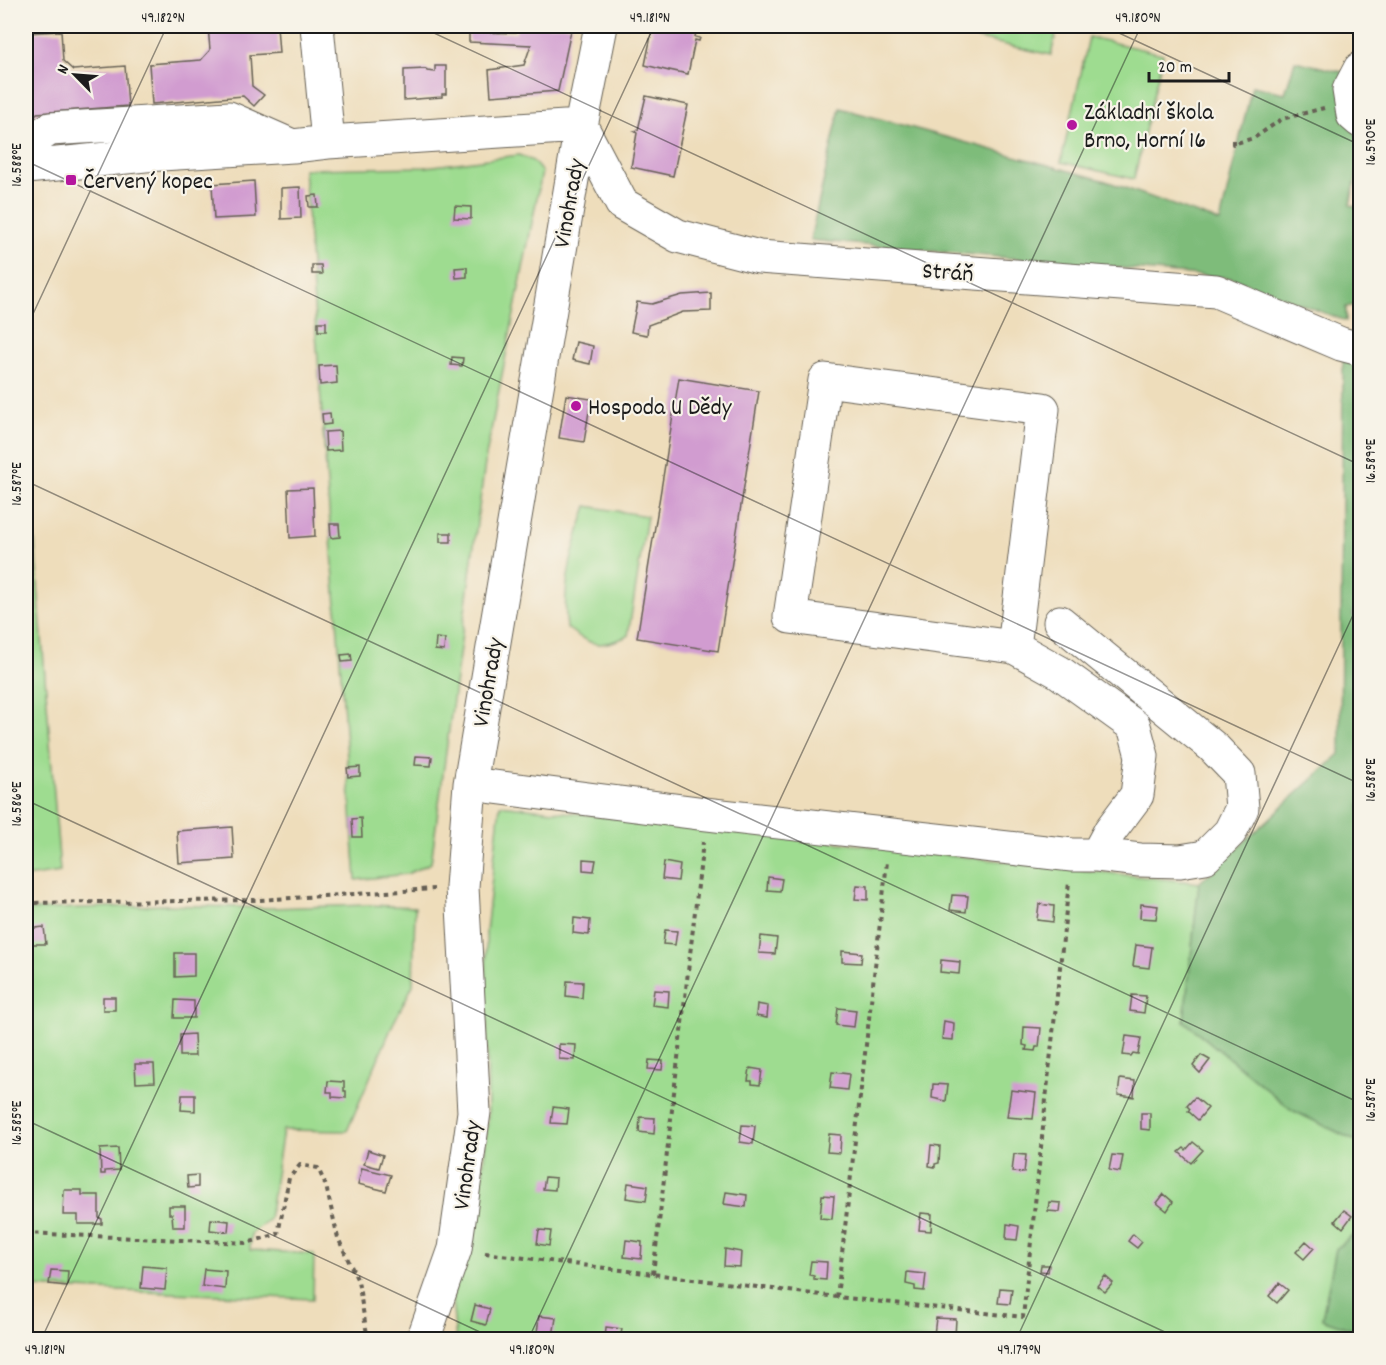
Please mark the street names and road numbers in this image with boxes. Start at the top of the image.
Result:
street label: Vinohrady [546,155,596,251]
street label: Stráň [921,255,975,293]
street label: Vinohrady [465,634,515,730]
street label: Vinohrady [446,1117,492,1212]

